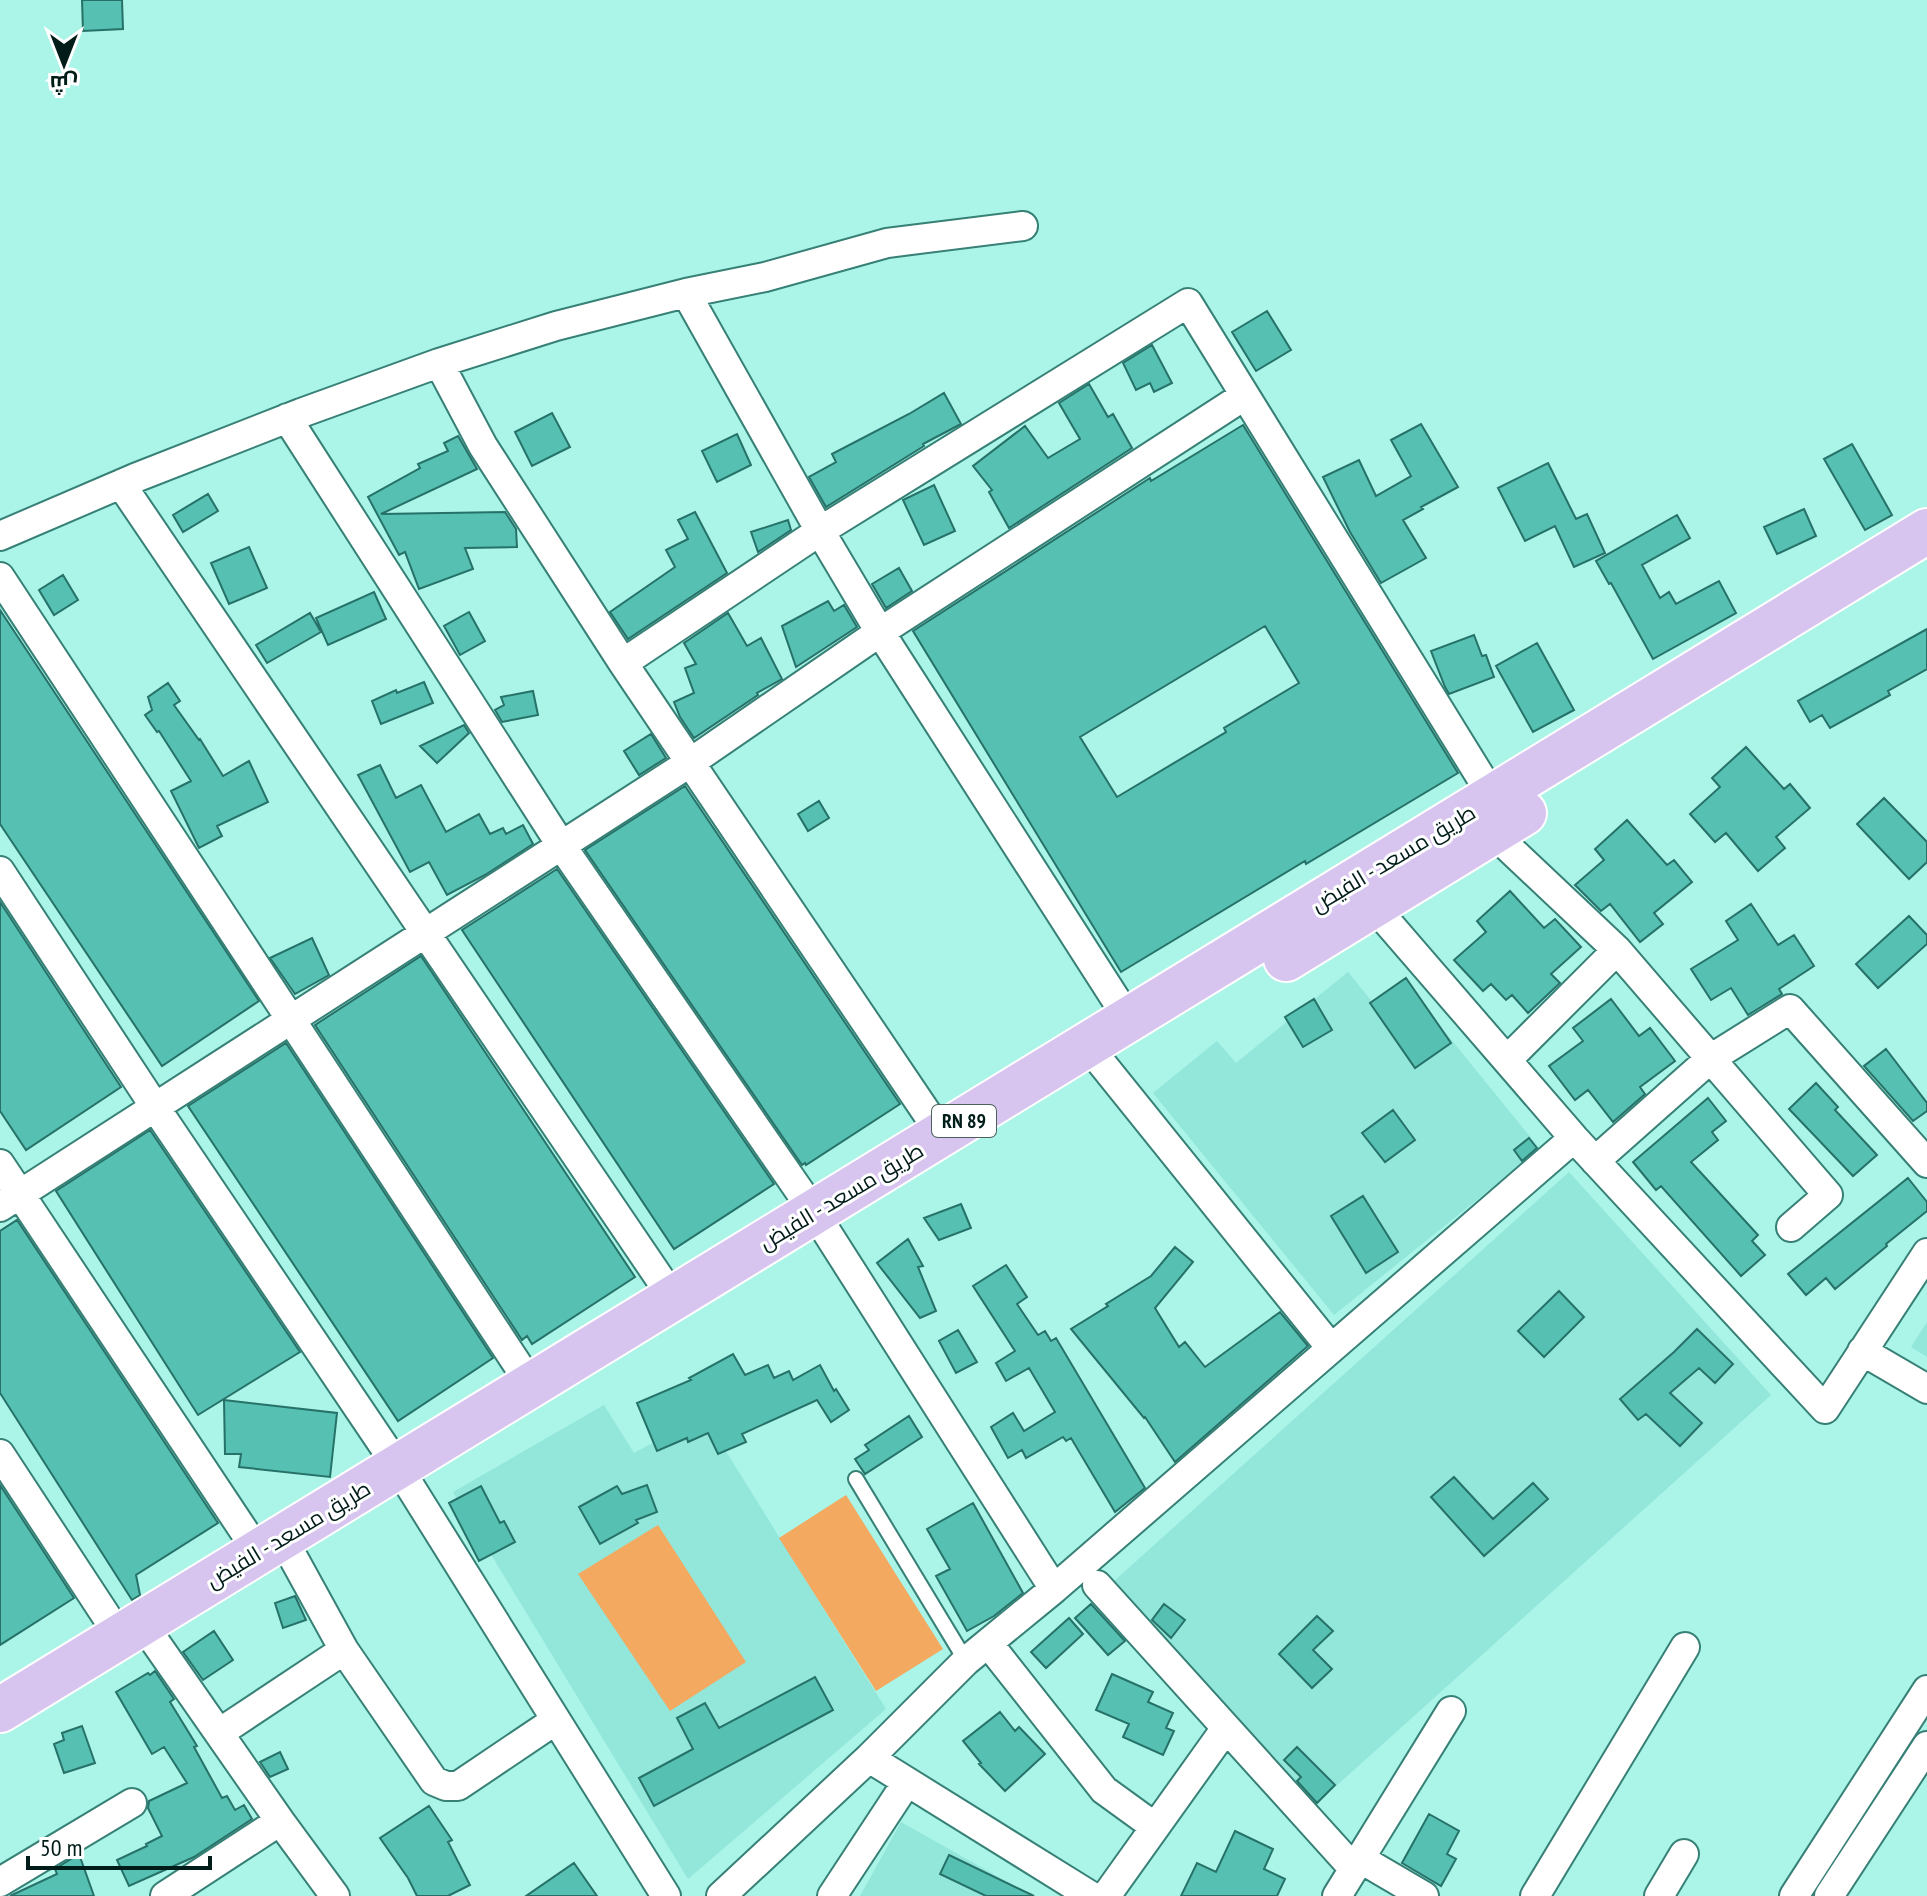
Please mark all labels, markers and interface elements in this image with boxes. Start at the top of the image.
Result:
north arrow [24,24,104,104]
text: ش [50,70,78,98]
street label: طريق مسعد - الفيض [1306,798,1480,918]
road number: RN 89 [932,1105,996,1137]
street label: طريق مسعد - الفيض [754,1136,928,1256]
street label: طريق مسعد - الفيض [201,1474,375,1594]
scale bar [28,1820,210,1870]
text: 50 m [40,1832,82,1863]

